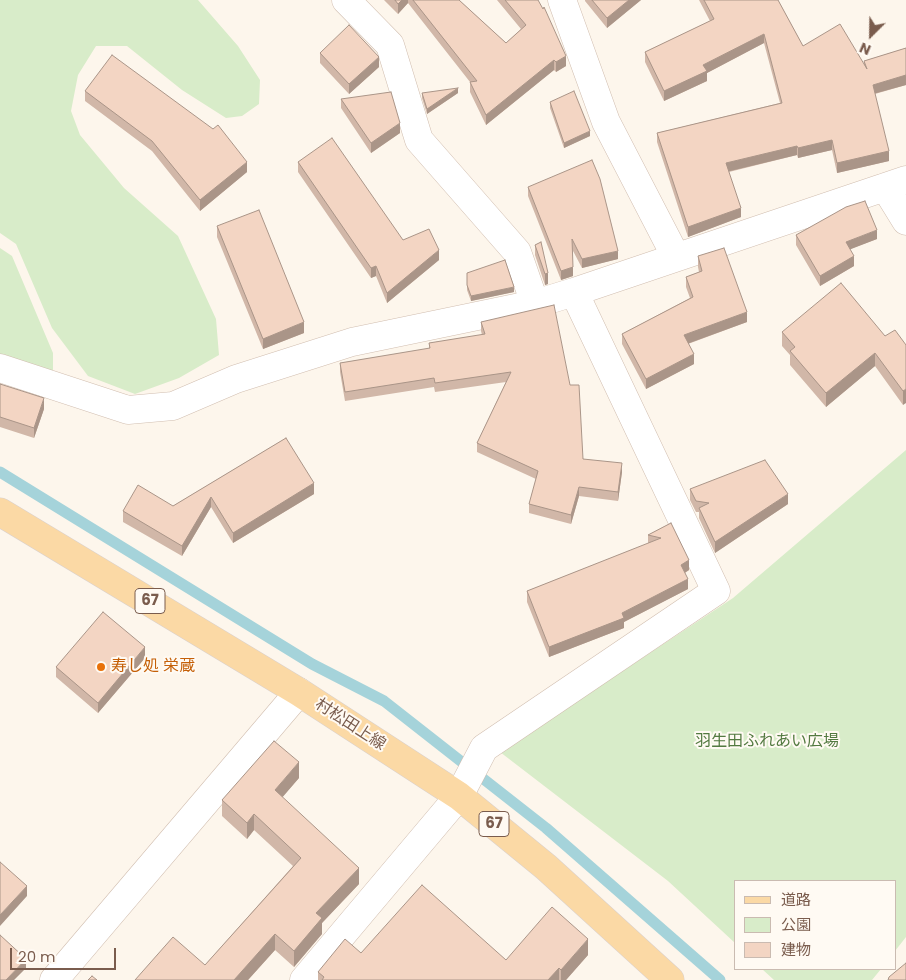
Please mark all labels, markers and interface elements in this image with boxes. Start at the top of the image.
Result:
north arrow [846,10,896,60]
text: N [856,38,874,60]
road number: 67 [135,588,165,614]
place label: 寿し処 栄蔵 [111,657,195,677]
marker: 寿し処 栄蔵 [95,661,107,673]
street label: 村松田上線 [311,695,389,755]
park label: 羽生田ふれあい広場 [695,732,839,752]
road number: 67 [479,812,509,836]
legend [734,880,896,970]
text: 道路 [781,889,811,910]
text: 公園 [781,914,811,935]
scale bar [12,938,119,970]
text: 建物 [781,939,811,960]
text: 20 m [18,946,56,967]

